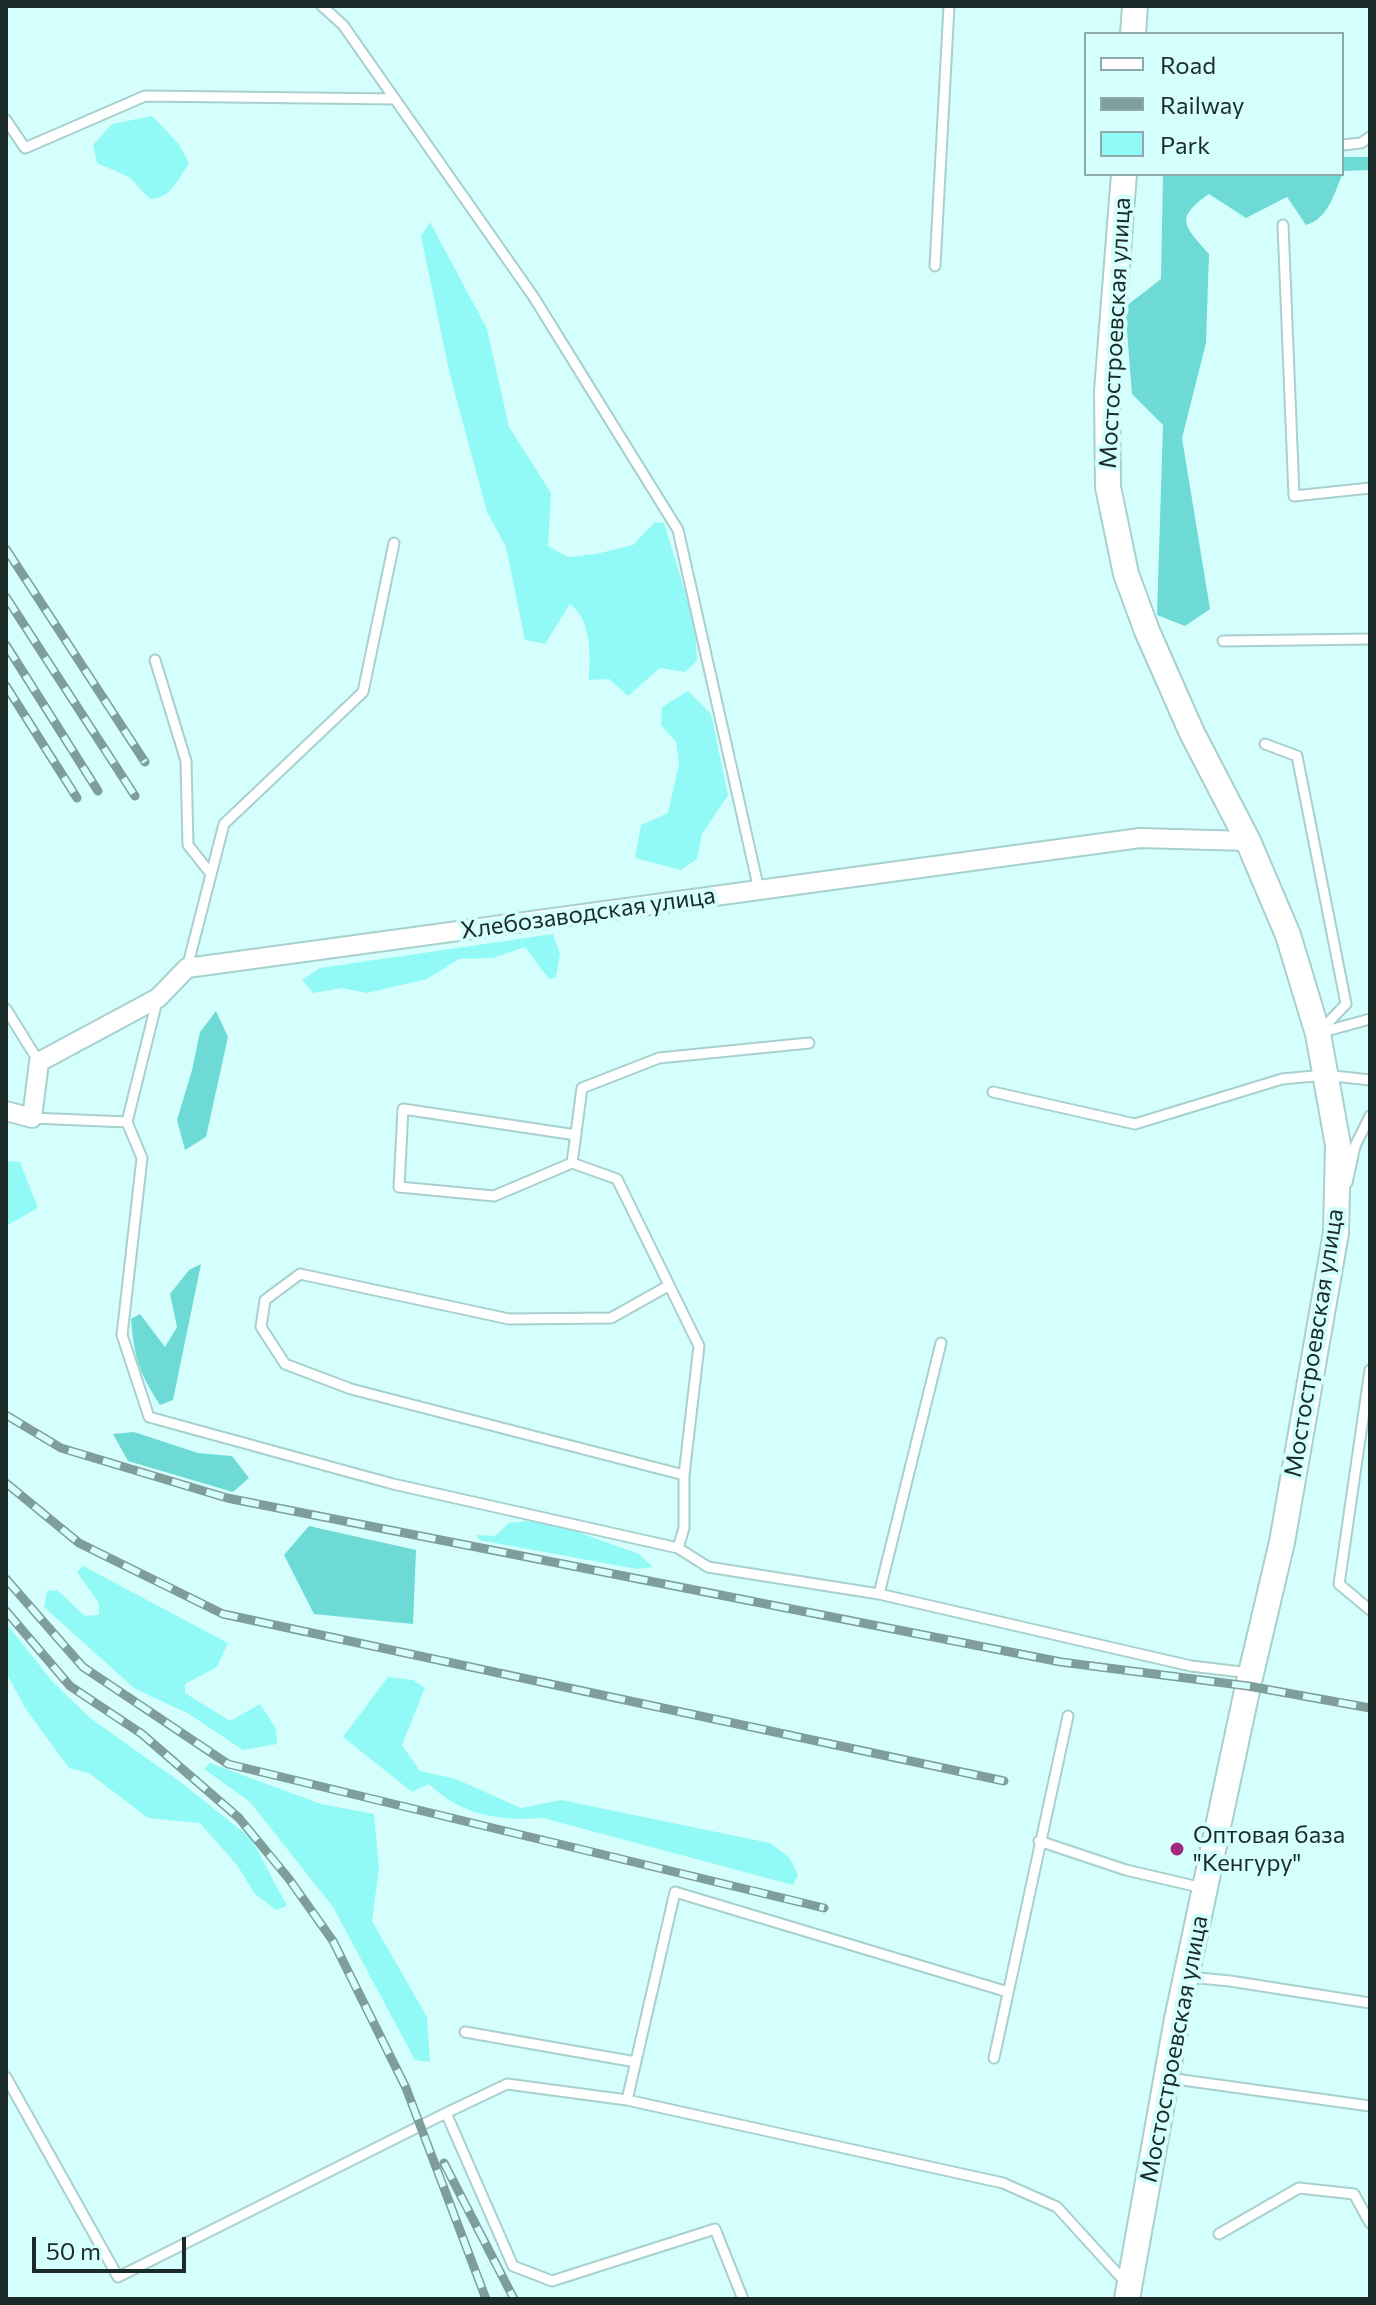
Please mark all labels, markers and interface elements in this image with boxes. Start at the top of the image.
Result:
legend [1084,32,1344,176]
text: Road [1160,50,1216,79]
text: Railway [1160,90,1245,119]
text: Park [1160,130,1210,159]
street label: Мостостроевская улица [1094,197,1136,469]
street label: Хлебозаводская улица [459,881,717,945]
street label: Мостостроевская улица [1279,1207,1349,1479]
place label: Оптовая база "Кенгуру" [1193,1821,1345,1877]
marker: Оптовая база "Кенгуру" [1168,1840,1186,1858]
street label: Мостостроевская улица [1134,1913,1214,2185]
scale bar [36,2221,190,2271]
text: 50 m [46,2236,101,2265]

